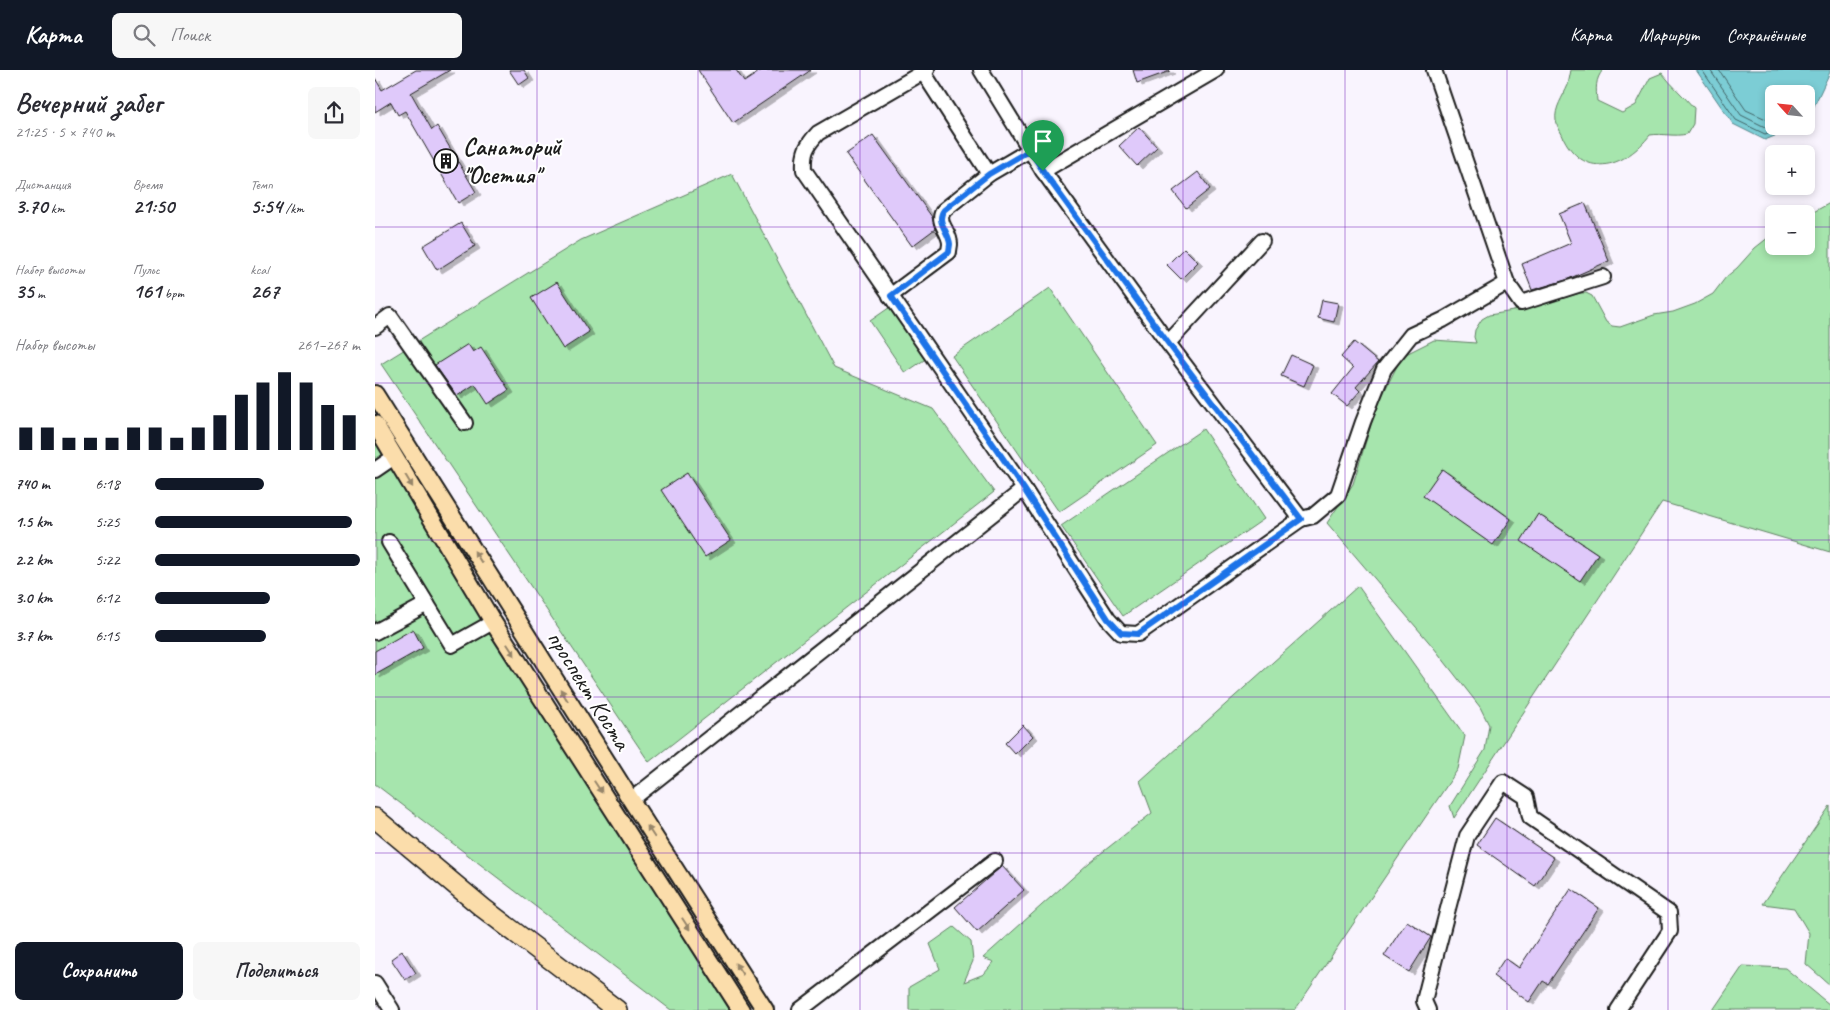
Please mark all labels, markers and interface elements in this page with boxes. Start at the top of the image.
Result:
search box [112,13,462,58]
text: Карта [25,20,82,50]
icon: search [130,21,158,49]
text: Поиск [170,23,210,47]
text: Карта [1570,24,1611,46]
text: Маршрут [1639,24,1699,46]
text: Сохранённые [1727,24,1805,46]
text: Вечерний забег [15,85,162,120]
north arrow [1765,85,1815,135]
map controls [1765,85,1815,255]
button: share [308,87,360,139]
pin [1022,120,1064,171]
text: 21:25 · 5 × 740 m [15,122,114,142]
icon: arrive [1029,127,1057,155]
place label: Санаторий "Осетия" [463,132,563,190]
button: + [1765,145,1815,195]
building icon: Санаторий "Осетия" [433,148,459,174]
text: Дистанция [15,176,71,193]
text: Время [133,176,162,193]
text: Темп [250,176,273,193]
text: 3.70 [15,193,47,219]
text: 21:50 [133,193,174,219]
text: 5:54 [250,193,282,219]
text: km [47,200,65,217]
text: /km [282,200,304,217]
button: − [1765,205,1815,255]
text: Набор высоты [15,261,84,278]
text: Пульс [133,261,160,278]
text: kcal [250,261,269,278]
text: 35 [15,278,34,304]
text: 161 [133,278,161,304]
text: 267 [250,278,279,304]
text: m [34,285,45,302]
text: bpm [161,285,184,302]
text: Набор высоты [15,335,94,355]
text: 261–267 m [297,335,360,355]
text: 740 m [15,474,50,494]
text: 6:18 [95,474,120,494]
one-way arrow [404,475,413,488]
text: 1.5 km [15,512,52,532]
text: 5:25 [95,512,120,532]
text: 2.2 km [15,550,52,570]
text: 5:22 [95,550,120,570]
one-way arrow [473,551,483,564]
text: 3.0 km [15,588,52,608]
text: 6:12 [95,588,120,608]
street label: проспект Коста [540,625,638,757]
text: 3.7 km [15,626,52,646]
text: 6:15 [95,626,120,646]
one-way arrow [506,644,516,657]
one-way arrow [560,688,569,701]
one-way arrow [594,781,603,794]
one-way arrow [646,826,656,839]
one-way arrow [681,918,691,931]
button: Сохранить [15,942,183,1000]
button: Поделиться [193,942,360,1000]
one-way arrow [734,962,744,976]

